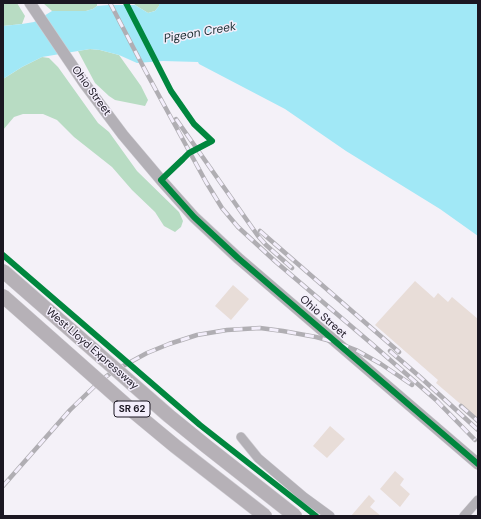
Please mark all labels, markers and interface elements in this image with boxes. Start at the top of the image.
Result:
water label: Pigeon Creek [163,20,237,46]
street label: Ohio Street [69,64,113,118]
street label: Ohio Street [297,293,349,341]
street label: West Lloyd Expressway [43,305,141,393]
road number: SR 62 [114,401,150,417]

